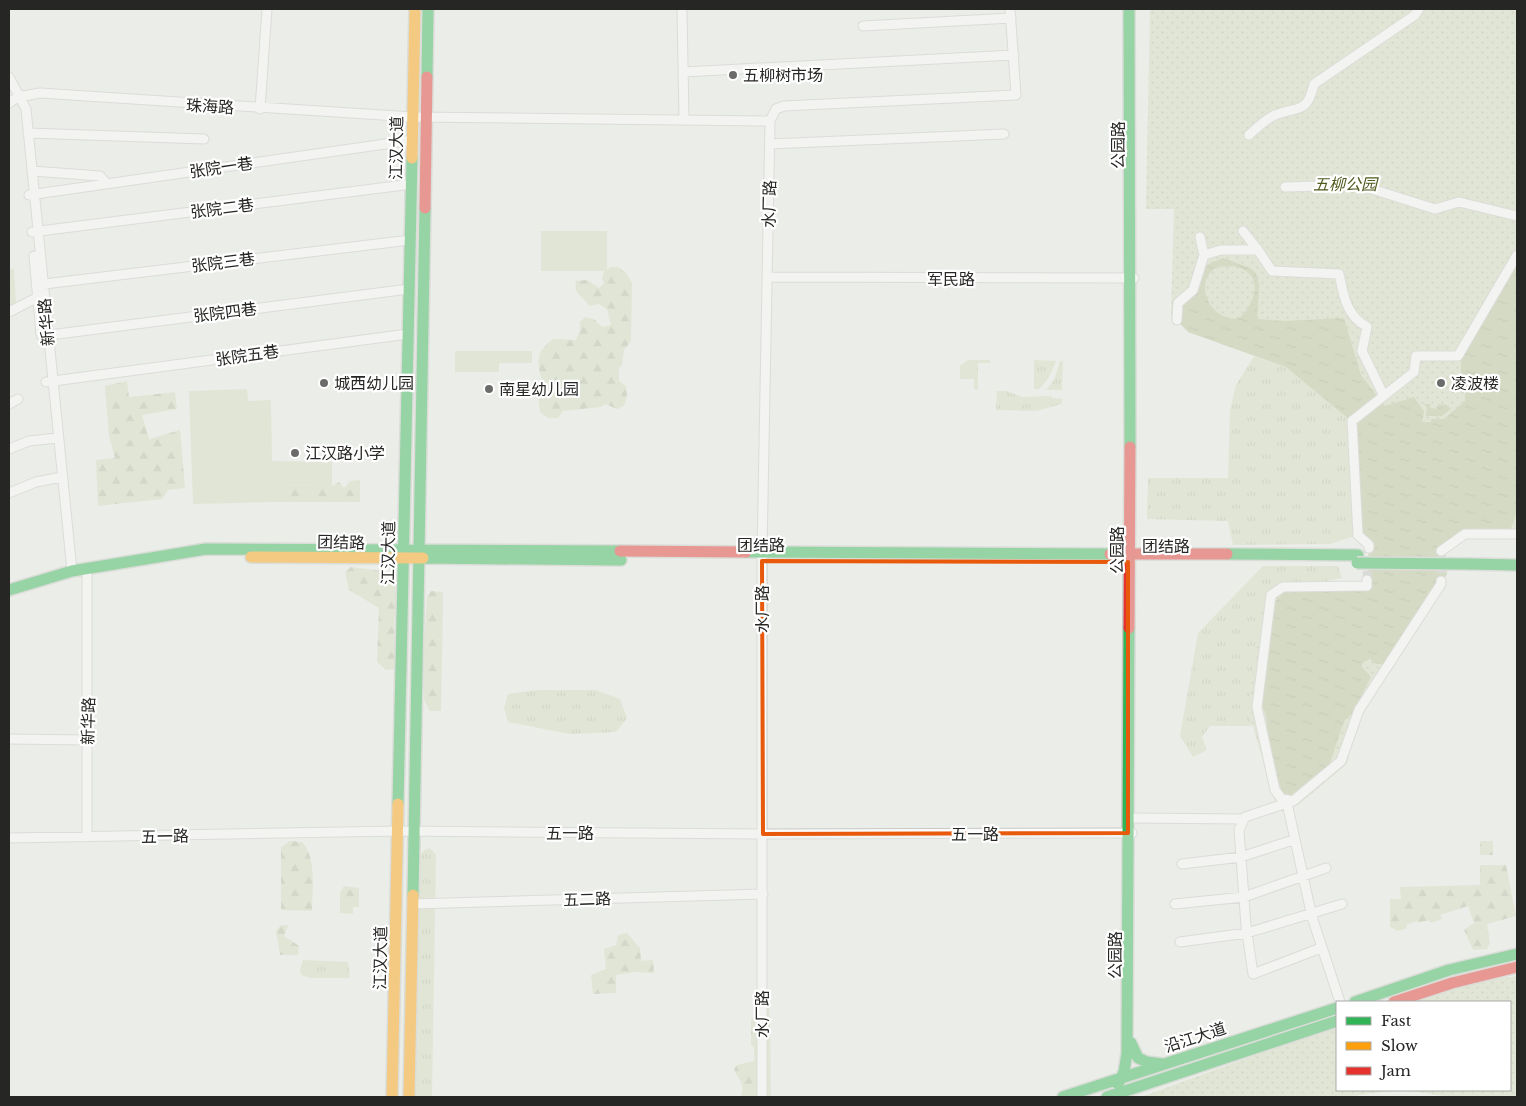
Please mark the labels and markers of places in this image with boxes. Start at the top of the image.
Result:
place label: 五柳树市场 [743,65,823,85]
marker: 五柳树市场 [727,69,739,81]
place label: 城西幼儿园 [334,373,414,393]
place label: 凌波楼 [1451,373,1499,393]
marker: 城西幼儿园 [318,377,330,389]
marker: 凌波楼 [1435,377,1447,389]
place label: 南星幼儿园 [499,379,579,399]
marker: 南星幼儿园 [483,383,495,395]
place label: 江汉路小学 [305,443,385,463]
marker: 江汉路小学 [289,447,301,459]

